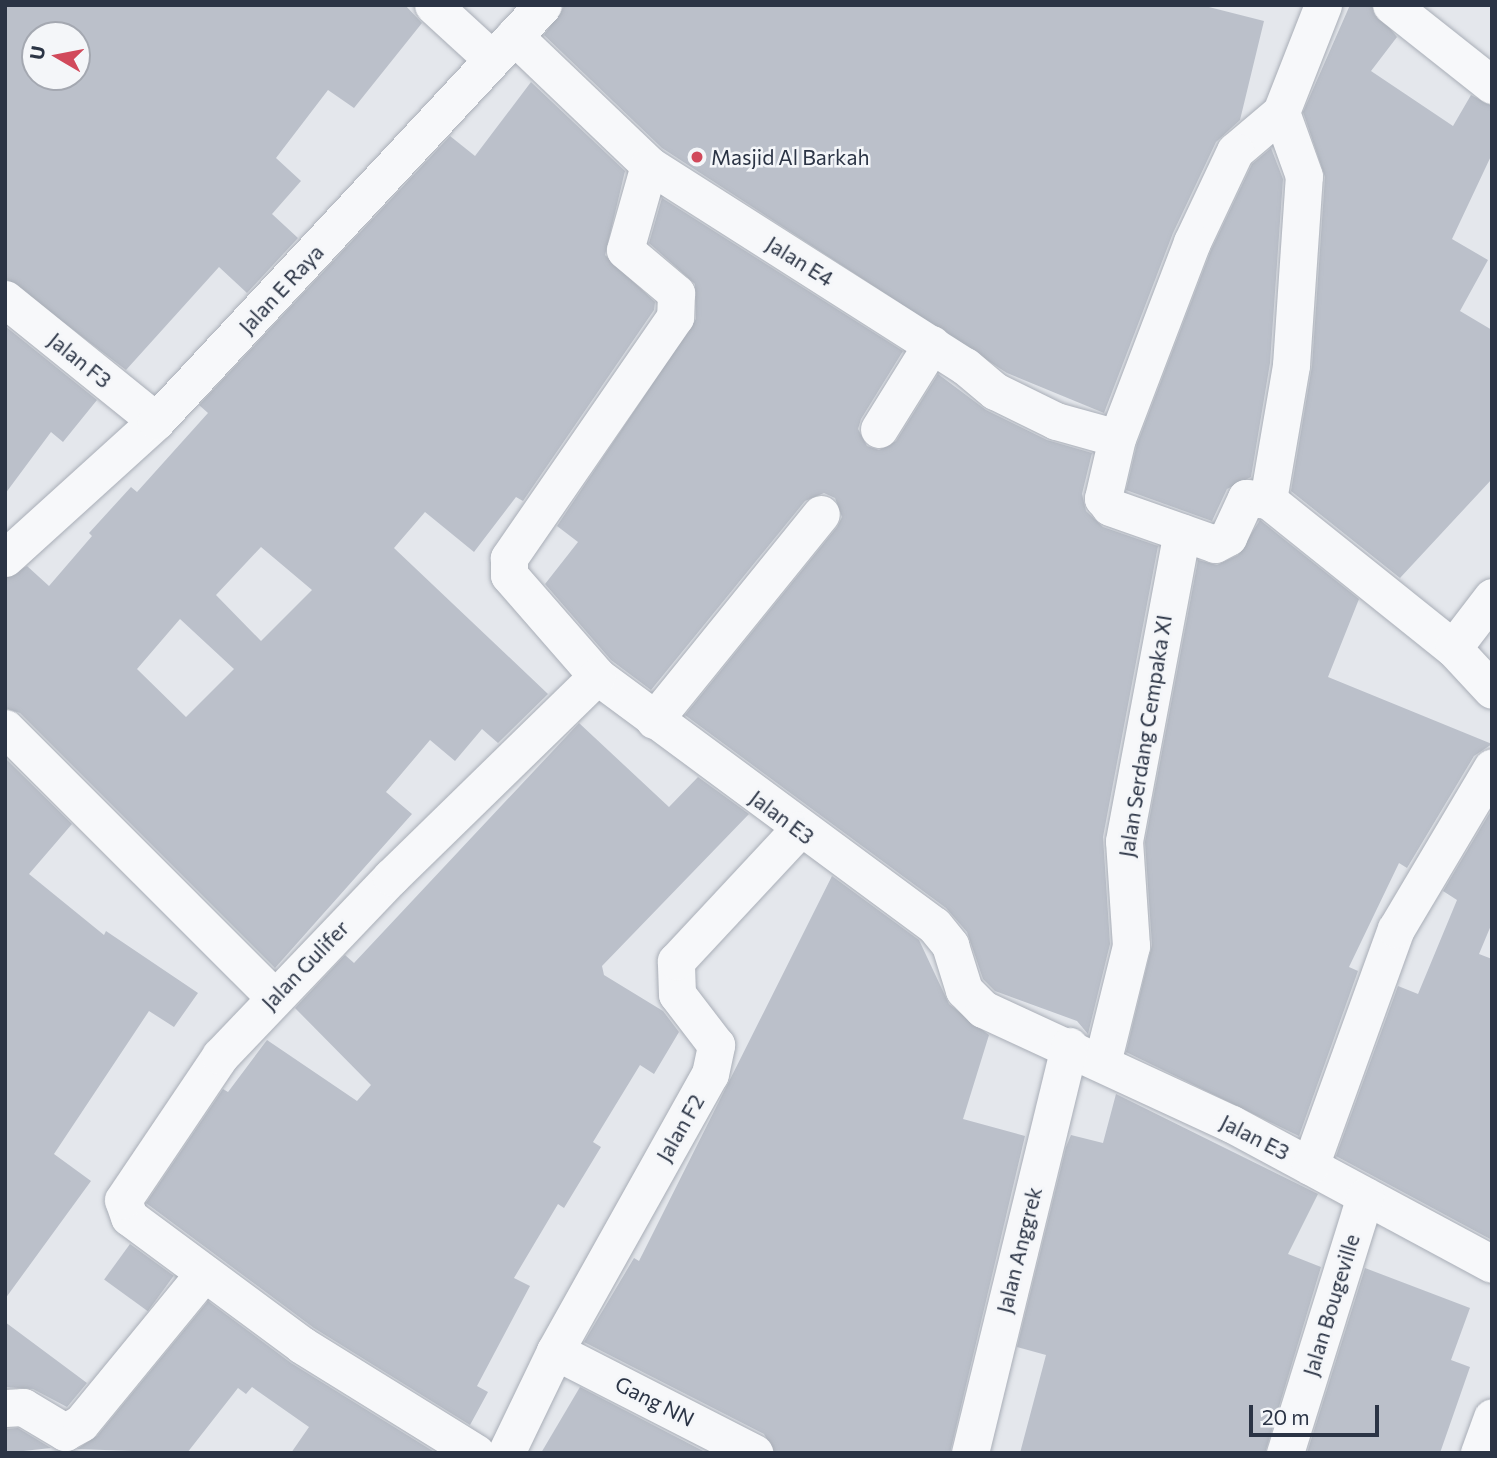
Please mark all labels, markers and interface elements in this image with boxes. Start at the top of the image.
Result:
north arrow [21,21,91,91]
text: U [24,44,49,61]
place label: Masjid Al Barkah [711,144,870,170]
marker: Masjid Al Barkah [689,149,705,165]
street label: Jalan E4 [762,231,838,291]
street label: Jalan E Raya [233,239,329,339]
street label: Jalan F3 [44,327,116,393]
street label: Jalan Serdang Cempaka XI [1113,613,1177,859]
street label: Jalan E3 [745,785,819,849]
street label: Jalan Gulifer [256,915,354,1015]
street label: Jalan F2 [651,1090,709,1166]
street label: Jalan E3 [1216,1109,1294,1165]
street label: Jalan Anggrek [991,1184,1047,1316]
street label: Jalan Bougeville [1297,1231,1365,1379]
street label: Gang NN [611,1370,699,1432]
scale bar [1252,1392,1382,1436]
text: 20 m [1262,1404,1310,1429]

